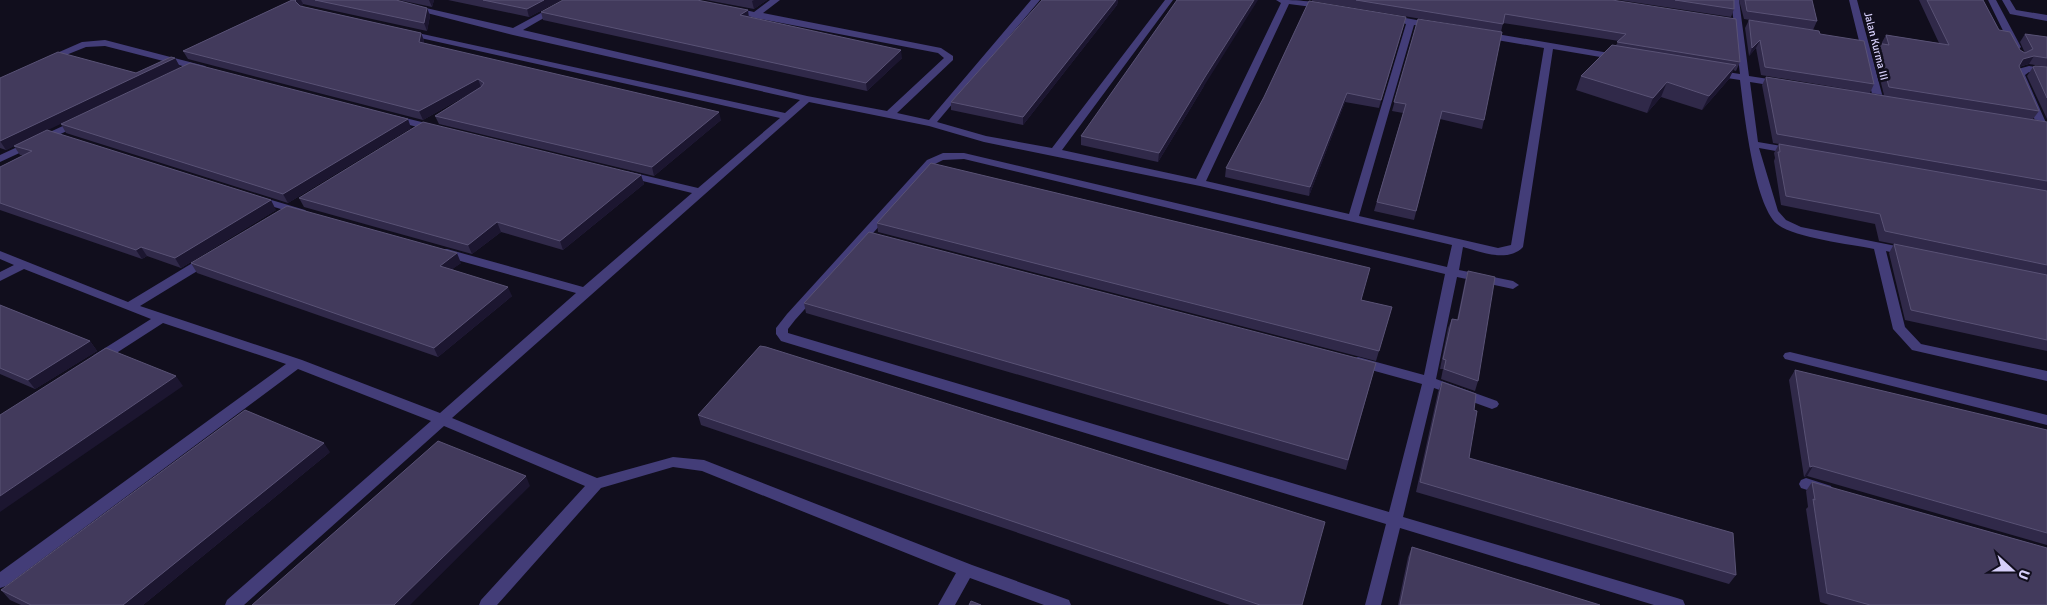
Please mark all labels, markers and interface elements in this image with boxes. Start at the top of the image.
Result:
street label: Jalan Kurma III [1861,10,1891,82]
north arrow [1987,545,2037,595]
text: U [2014,567,2033,582]

